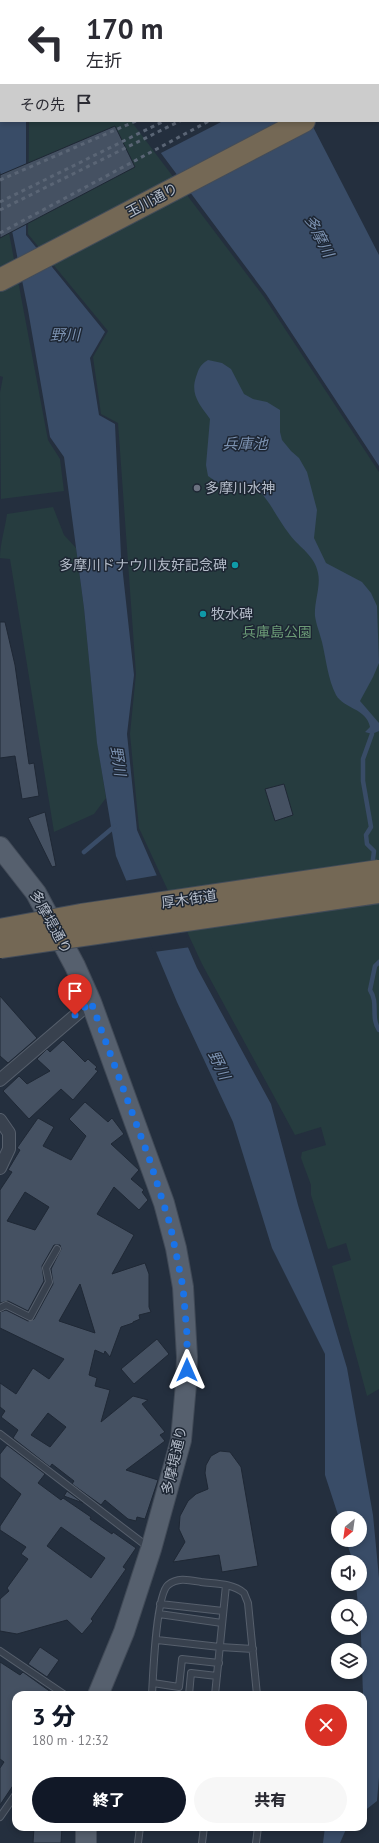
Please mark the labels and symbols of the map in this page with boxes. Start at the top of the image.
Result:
street label: 玉川通り [123,179,181,221]
water label: 多摩川 [301,211,339,262]
water label: 野川 [50,325,82,344]
water label: 兵庫池 [222,434,269,453]
place label: 多摩川水神 [205,479,275,497]
marker: 多摩川水神 [192,483,202,493]
place label: 多摩川ドナウ川友好記念碑 [59,556,227,574]
marker: 多摩川ドナウ川友好記念碑 [230,560,240,570]
place label: 牧水碑 [211,605,253,623]
marker: 牧水碑 [198,609,208,619]
park label: 兵庫島公園 [242,623,312,641]
water label: 野川 [107,745,131,779]
street label: 厚木街道 [160,886,218,912]
street label: 多摩堤通り [26,887,76,957]
pin [58,974,92,1015]
water label: 野川 [204,1047,235,1084]
position arrow [166,1349,208,1391]
street label: 多摩堤通り [157,1424,191,1496]
north arrow [331,1511,367,1547]

